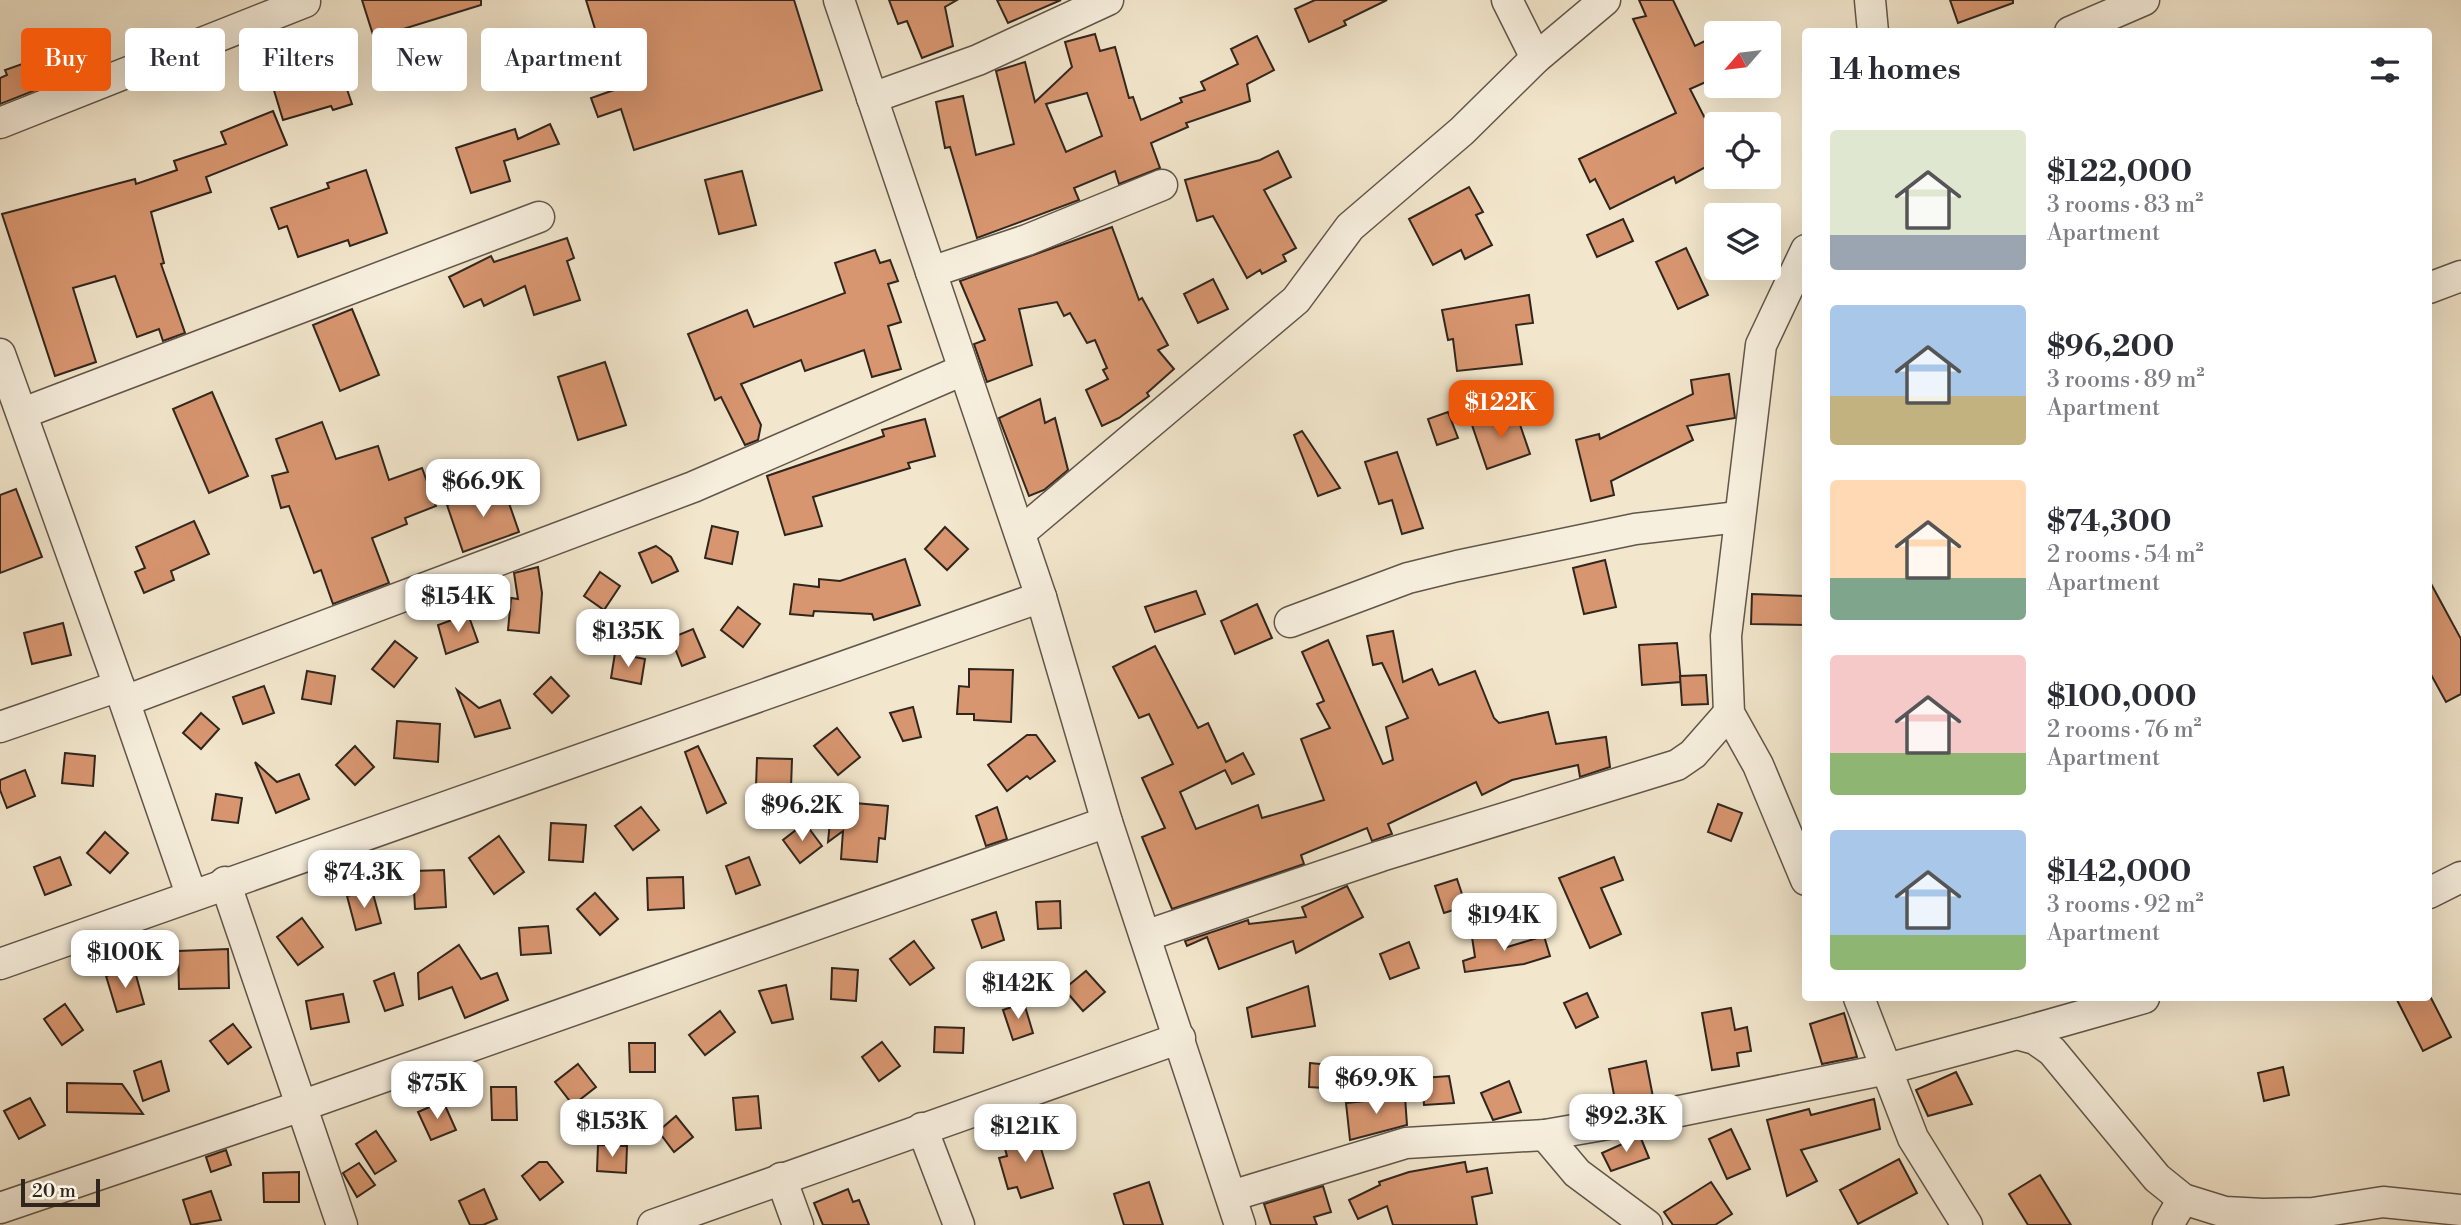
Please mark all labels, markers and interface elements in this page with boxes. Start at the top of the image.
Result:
north arrow [1704,21,1782,98]
map controls [1704,21,1781,280]
chip: Buy [21,28,111,91]
chip: Rent [125,28,225,91]
chip: Filters [239,28,358,91]
chip: New [372,28,467,91]
chip: Apartment [481,28,647,91]
text: 14 homes [1830,51,1961,89]
icon: filters [2366,51,2404,89]
button: locate [1704,112,1781,189]
text: $122,000 [2047,153,2192,191]
icon: home [1886,158,1970,242]
text: 3 rooms · 83 m² [2047,191,2203,219]
button: layers [1704,203,1781,280]
text: Apartment [2047,219,2160,247]
text: $96,200 [2047,328,2174,366]
icon: home [1886,333,1970,417]
text: 3 rooms · 89 m² [2047,366,2204,394]
pin: $122K [1452,380,1550,440]
text: $122K [1465,389,1537,417]
text: Apartment [2047,394,2160,422]
pin: $66.9K [426,460,540,519]
text: $66.9K [442,468,524,496]
text: $74,300 [2047,503,2172,541]
icon: home [1886,508,1970,592]
text: 2 rooms · 54 m² [2047,541,2204,569]
text: Apartment [2047,569,2160,597]
pin: $154K [409,574,507,634]
text: $154K [421,583,495,611]
pin: $135K [579,610,677,669]
text: $135K [592,618,664,646]
text: $100,000 [2047,678,2197,716]
icon: home [1886,683,1970,767]
text: 2 rooms · 76 m² [2047,716,2202,744]
text: Apartment [2047,744,2160,772]
pin: $96.2K [745,784,859,843]
text: $96.2K [761,792,843,820]
pin: $74.3K [307,850,421,910]
text: $142,000 [2047,853,2191,891]
icon: home [1886,858,1970,942]
text: $74.3K [324,859,404,887]
text: 3 rooms · 92 m² [2047,891,2203,919]
pin: $194K [1455,894,1553,953]
text: $194K [1468,902,1540,930]
text: Apartment [2047,919,2160,947]
pin: $100K [76,930,174,990]
text: $100K [87,939,163,967]
pin: $142K [969,962,1067,1021]
text: $142K [982,970,1054,998]
pin: $69.9K [1319,1056,1433,1116]
pin: $75K [396,1062,478,1121]
text: $69.9K [1335,1065,1417,1093]
text: $75K [407,1070,467,1098]
pin: $92.3K [1569,1094,1683,1154]
pin: $153K [563,1100,661,1159]
text: $92.3K [1585,1103,1667,1131]
pin: $121K [976,1104,1074,1164]
text: $153K [576,1108,648,1136]
text: $121K [990,1113,1060,1141]
scale bar [21,1176,100,1208]
text: 20 m [32,1179,76,1203]

